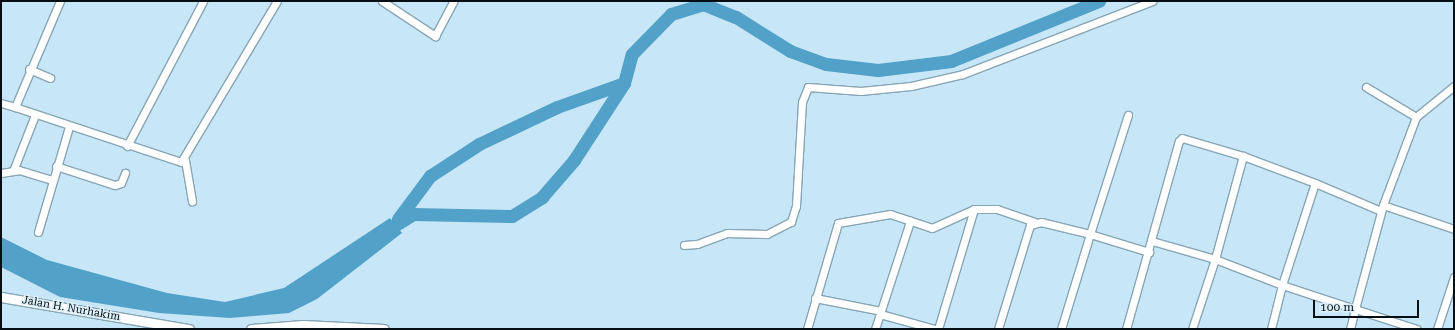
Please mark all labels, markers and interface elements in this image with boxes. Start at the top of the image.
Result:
scale bar [1315,292,1421,318]
street label: Jalan H. Nurhakim [21,294,121,324]
text: 100 m [1320,300,1354,314]

